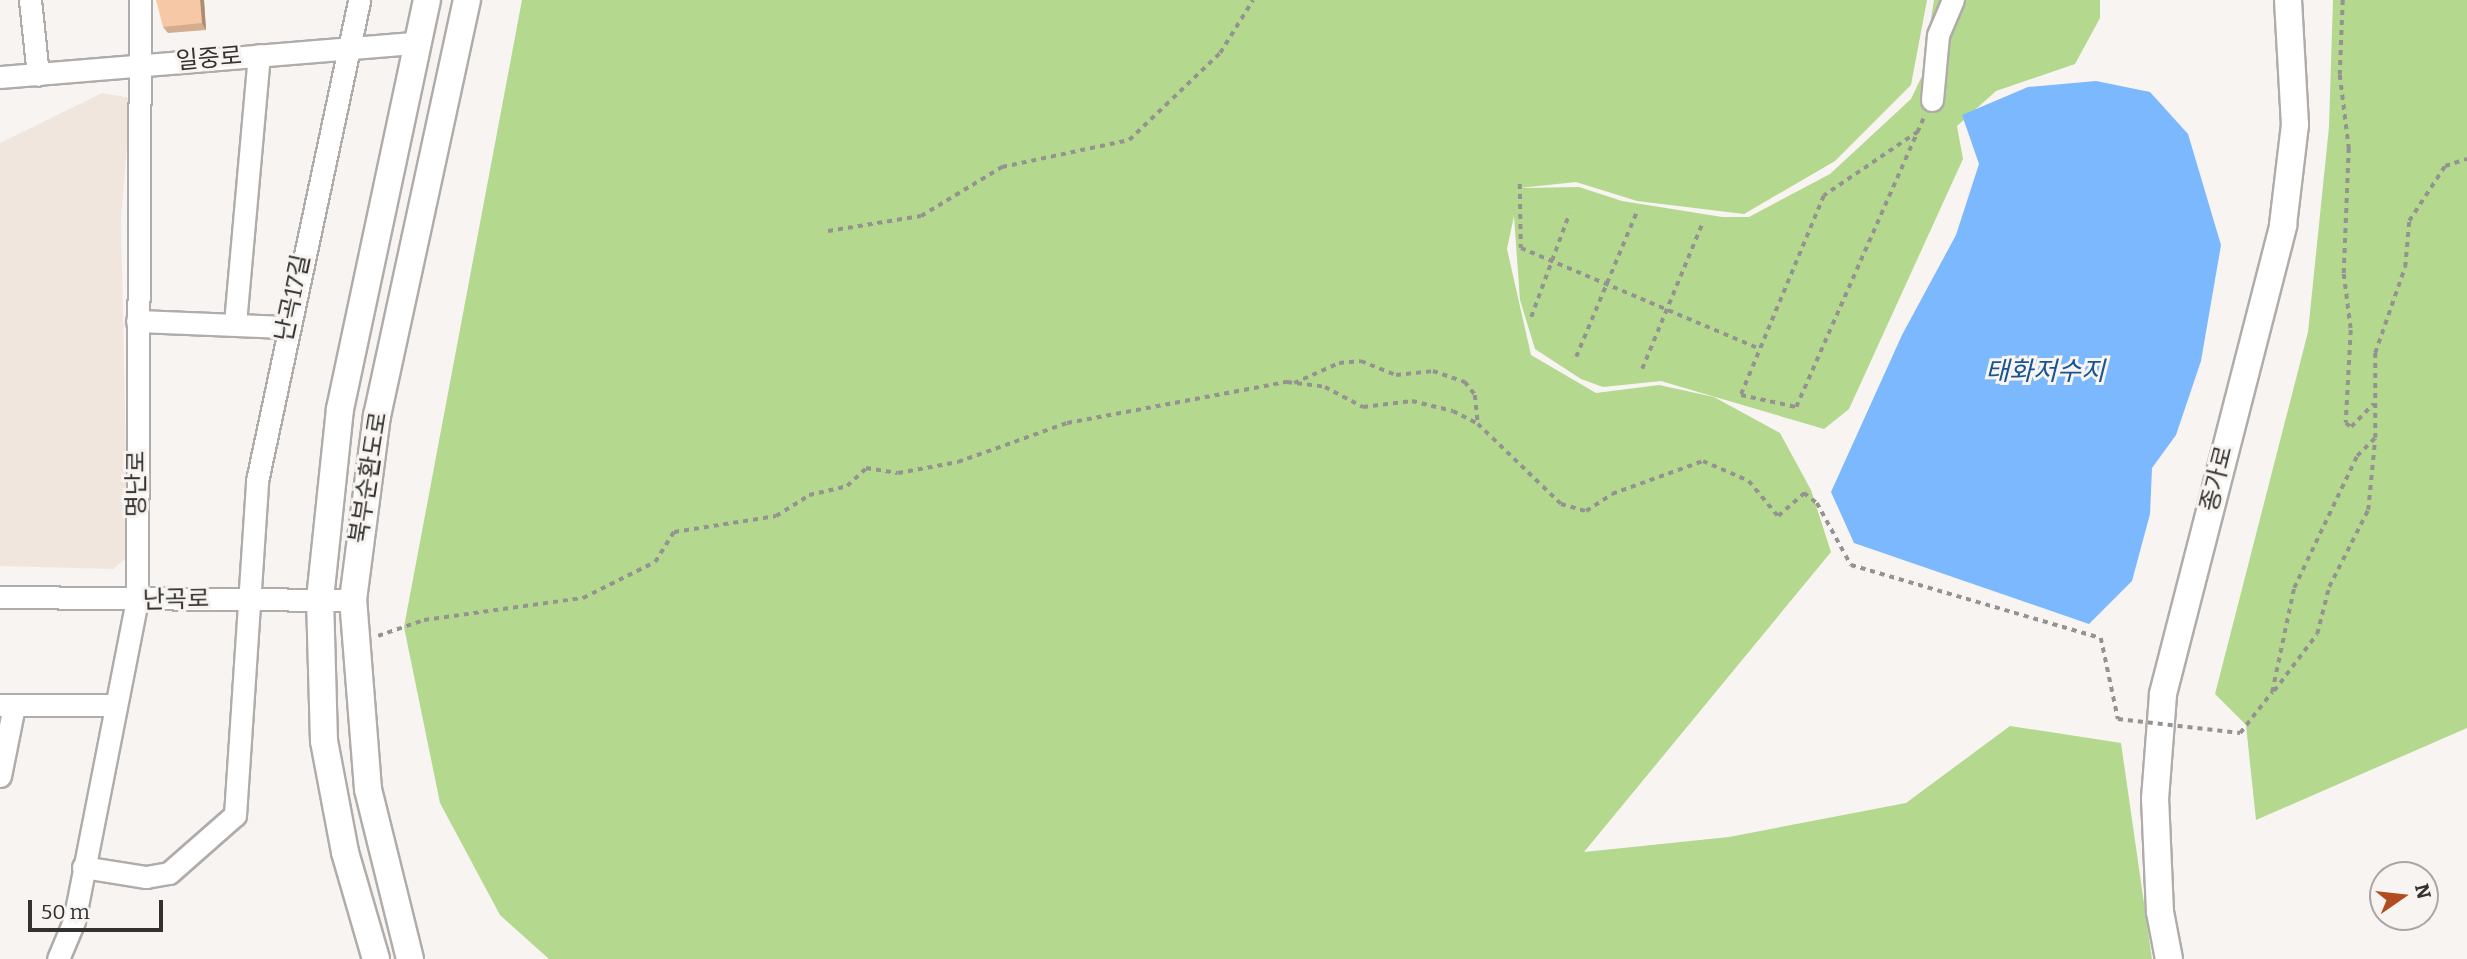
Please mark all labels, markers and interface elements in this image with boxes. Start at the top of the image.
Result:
street label: 일중로 [175,42,243,76]
street label: 난곡17길 [270,252,316,344]
water label: 태화저수지 [1985,356,2105,388]
street label: 북부순환도로 [344,410,394,546]
street label: 종가로 [2195,443,2239,515]
street label: 명난로 [123,451,151,517]
street label: 난곡로 [143,585,209,615]
north arrow [2369,861,2439,931]
text: N [2410,881,2436,901]
scale bar [32,886,166,930]
text: 50 m [41,899,90,925]

